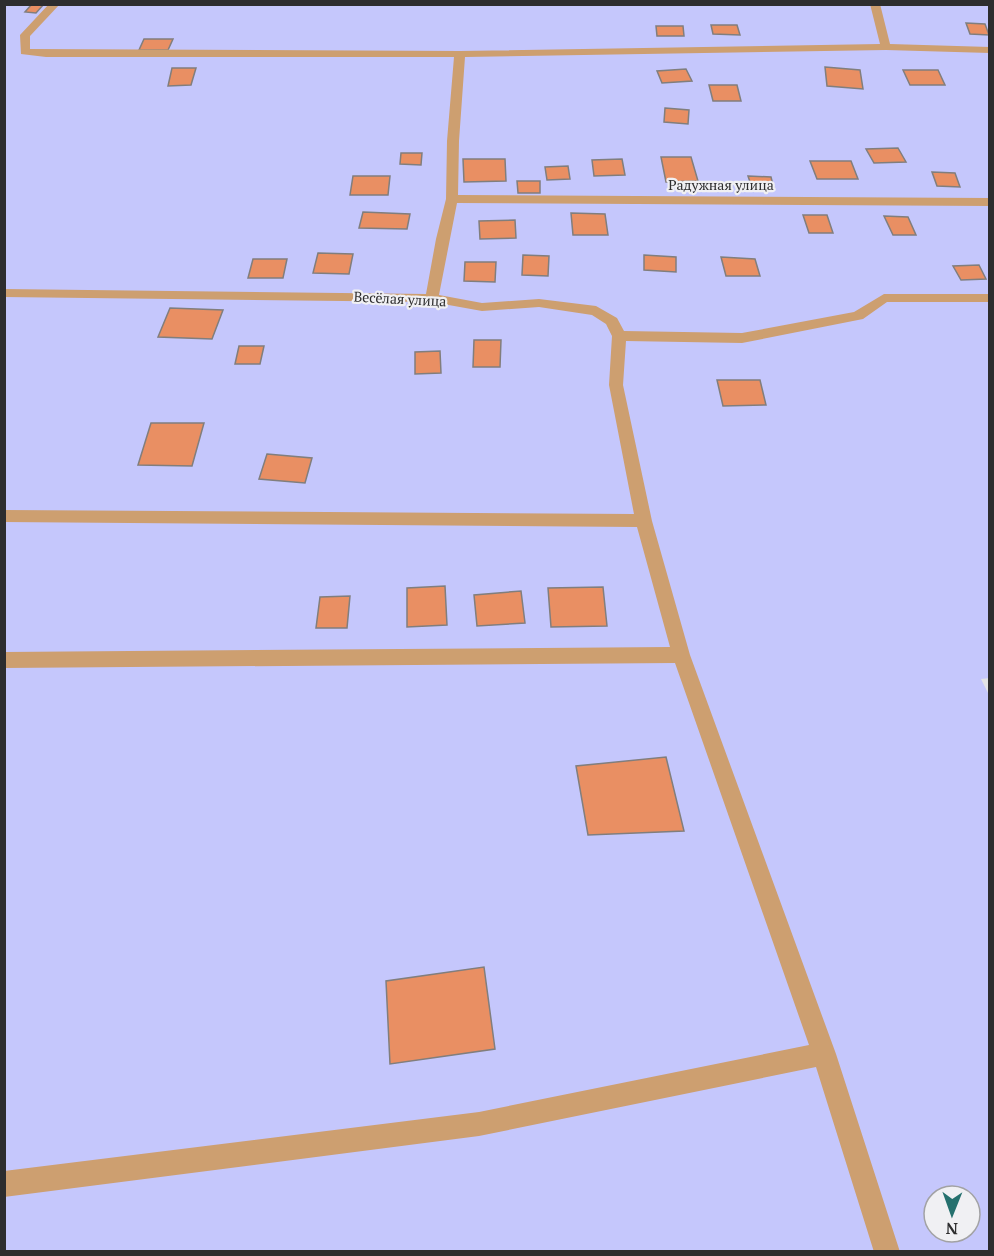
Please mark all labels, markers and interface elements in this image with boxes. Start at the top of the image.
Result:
street label: Радужная улица [668,175,774,194]
street label: Весёлая улица [353,287,447,310]
north arrow [922,1184,982,1244]
text: N [945,1218,958,1240]

